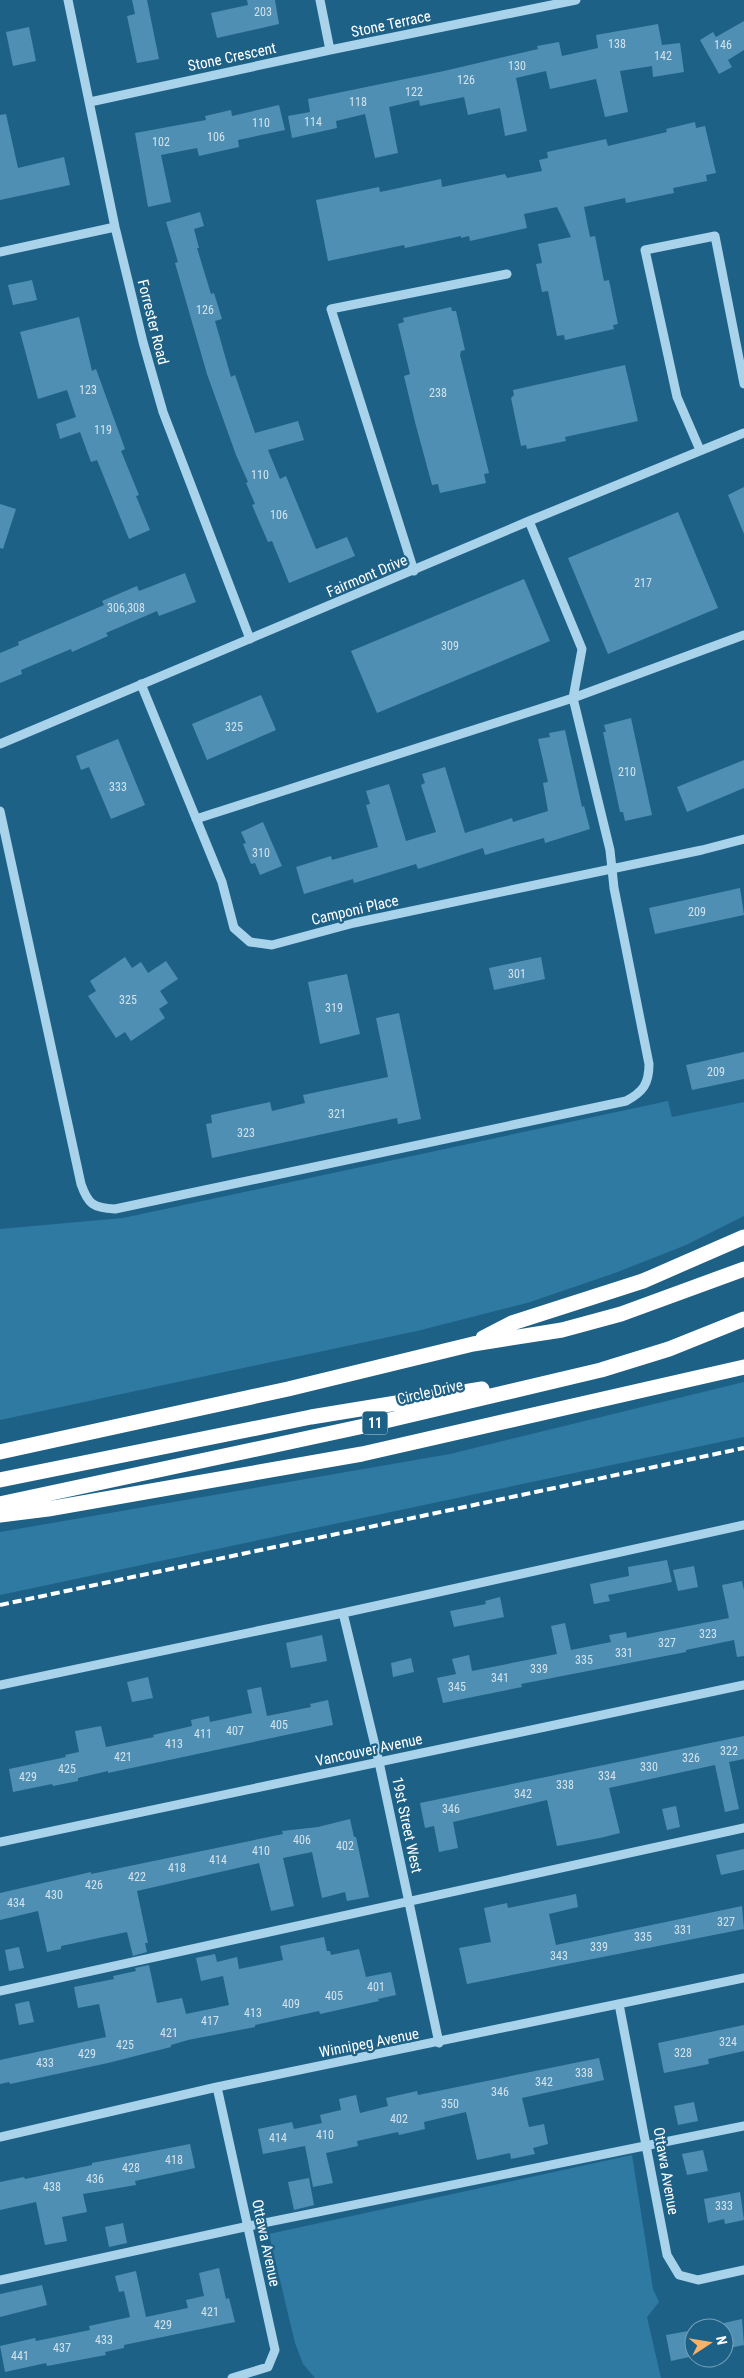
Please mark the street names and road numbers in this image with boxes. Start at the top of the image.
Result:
street label: Stone Terrace [349,7,433,41]
street label: Stone Crescent [186,39,278,75]
street label: Forrester Road [134,278,172,366]
street label: Fairmont Drive [324,551,410,601]
street label: Camponi Place [310,891,400,929]
street label: Circle Drive [395,1376,465,1408]
road number: 11 [362,1412,388,1435]
street label: Vancouver Avenue [314,1730,424,1770]
street label: 19st Street West [388,1775,426,1875]
street label: Winnipeg Avenue [318,2025,420,2061]
street label: Ottawa Avenue [649,2126,683,2216]
street label: Ottawa Avenue [248,2198,284,2288]

